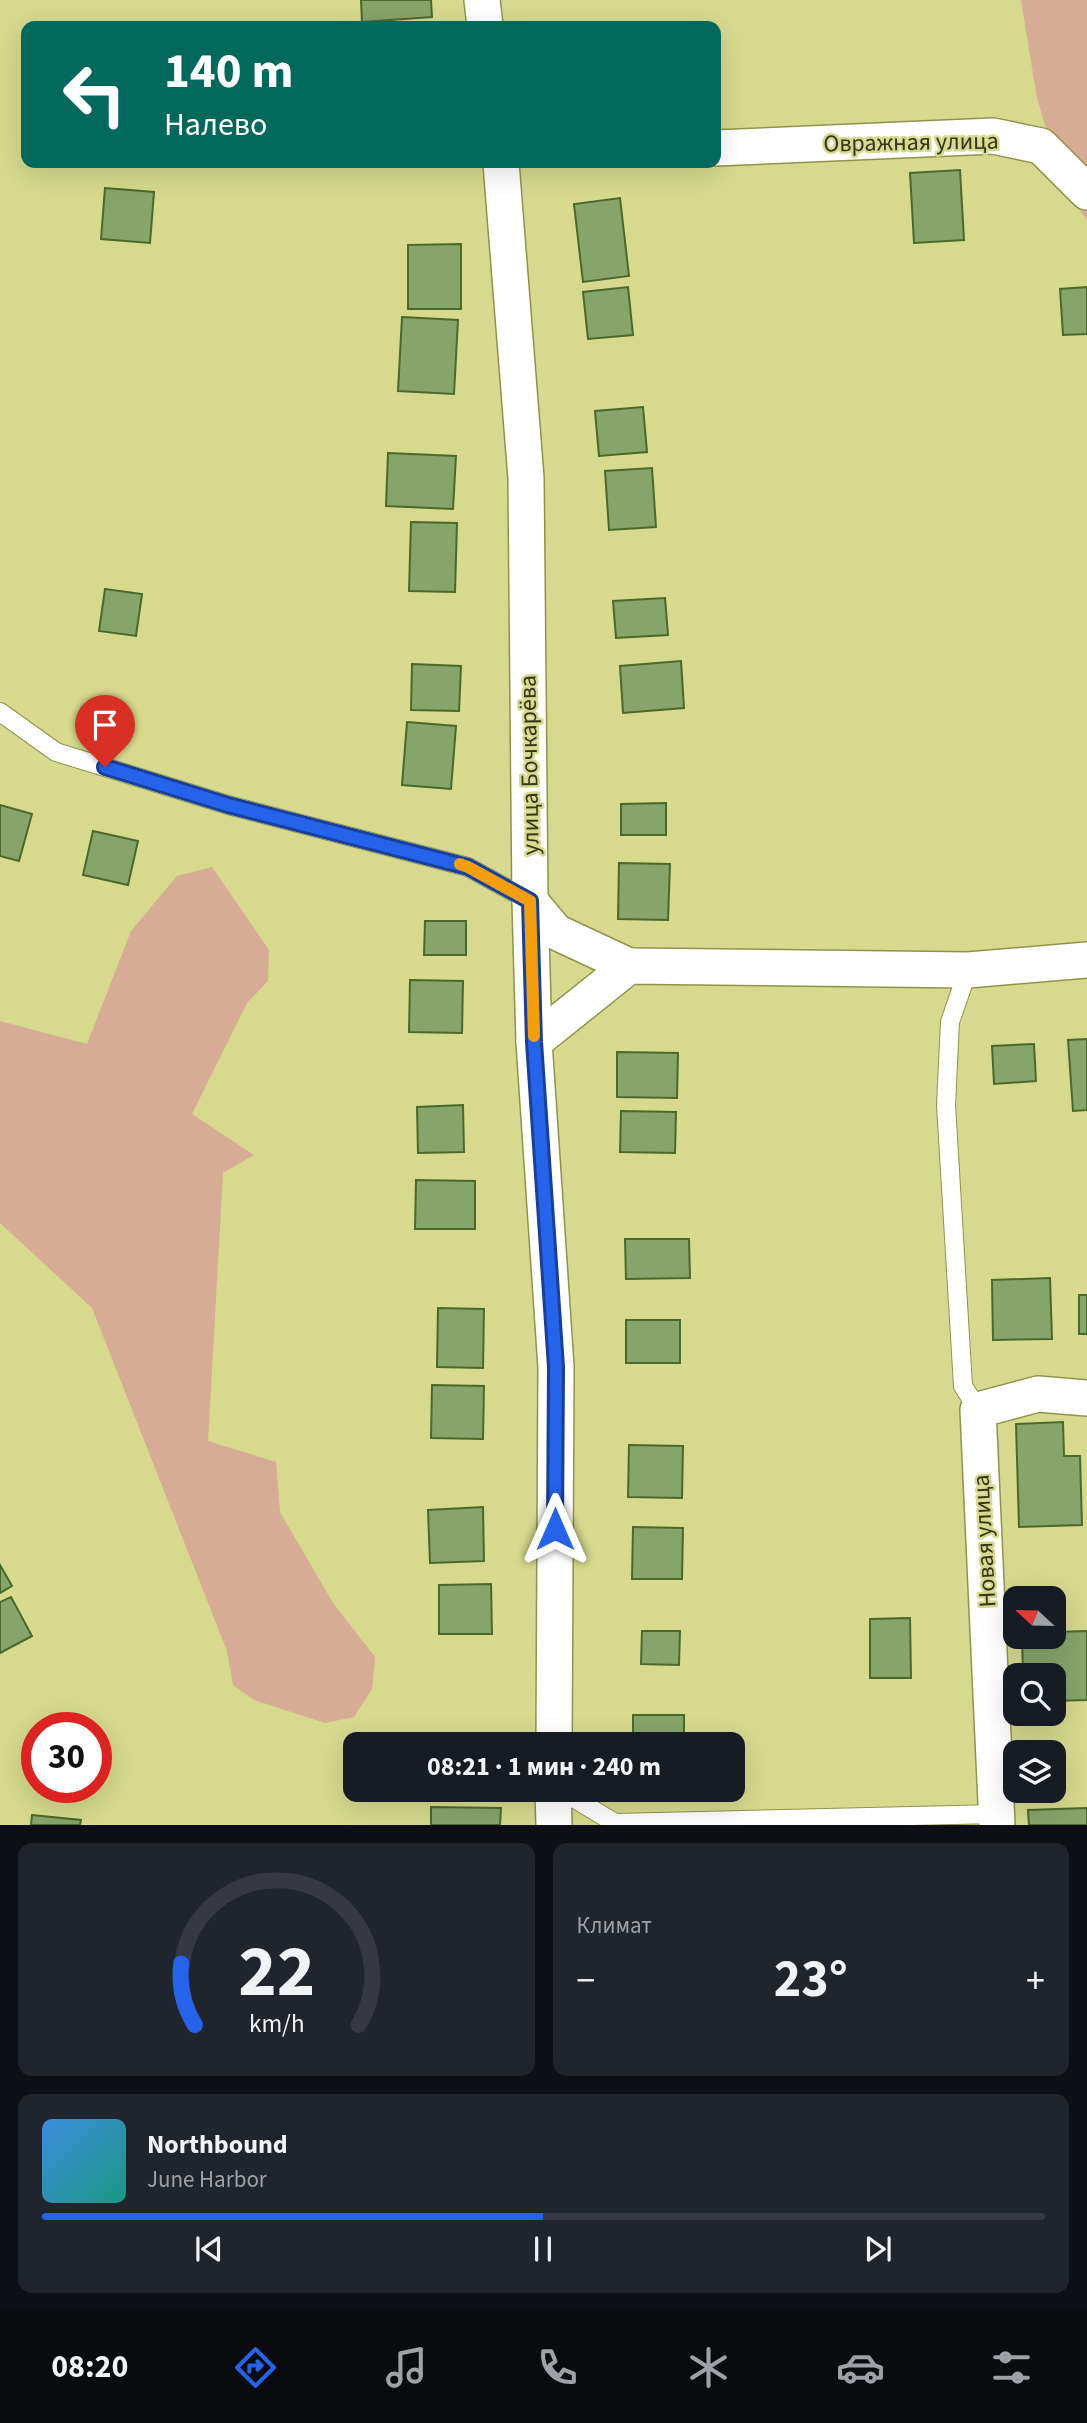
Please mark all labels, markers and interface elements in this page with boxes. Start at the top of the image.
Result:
text: 140 m [164,37,293,107]
icon: left [49,49,140,140]
text: Налево [164,102,267,148]
street label: Овражная улица [823,123,999,162]
street label: улица Бочкарёва [510,675,549,855]
pin [75,695,135,767]
icon: arrive [86,706,124,744]
street label: Новая улица [964,1474,1005,1608]
position arrow [518,1492,592,1566]
north arrow [1003,1586,1066,1648]
map controls [1003,1586,1066,1803]
button: search [1003,1663,1066,1726]
speed limit sign: 30 [21,1712,112,1803]
button: layers [1003,1740,1066,1803]
text: 08:21 · 1 мин · 240 m [427,1748,661,1785]
text: Климат [577,1909,652,1942]
text: 22 [238,1921,315,2025]
text: 23° [774,1943,848,2017]
text: − [577,1954,595,2008]
text: + [1026,1954,1045,2008]
text: km/h [249,2006,304,2042]
text: Northbound [147,2126,288,2163]
text: June Harbor [147,2163,267,2196]
icon: previous [190,2230,228,2268]
icon: pause [524,2230,562,2268]
icon: next [859,2230,897,2268]
icon: directions [231,2343,280,2392]
icon: music [382,2343,431,2392]
icon: phone [533,2343,582,2392]
icon: climate [684,2343,733,2392]
icon: car [836,2343,885,2392]
icon: filters [987,2343,1036,2392]
text: 08:20 [51,2344,128,2390]

